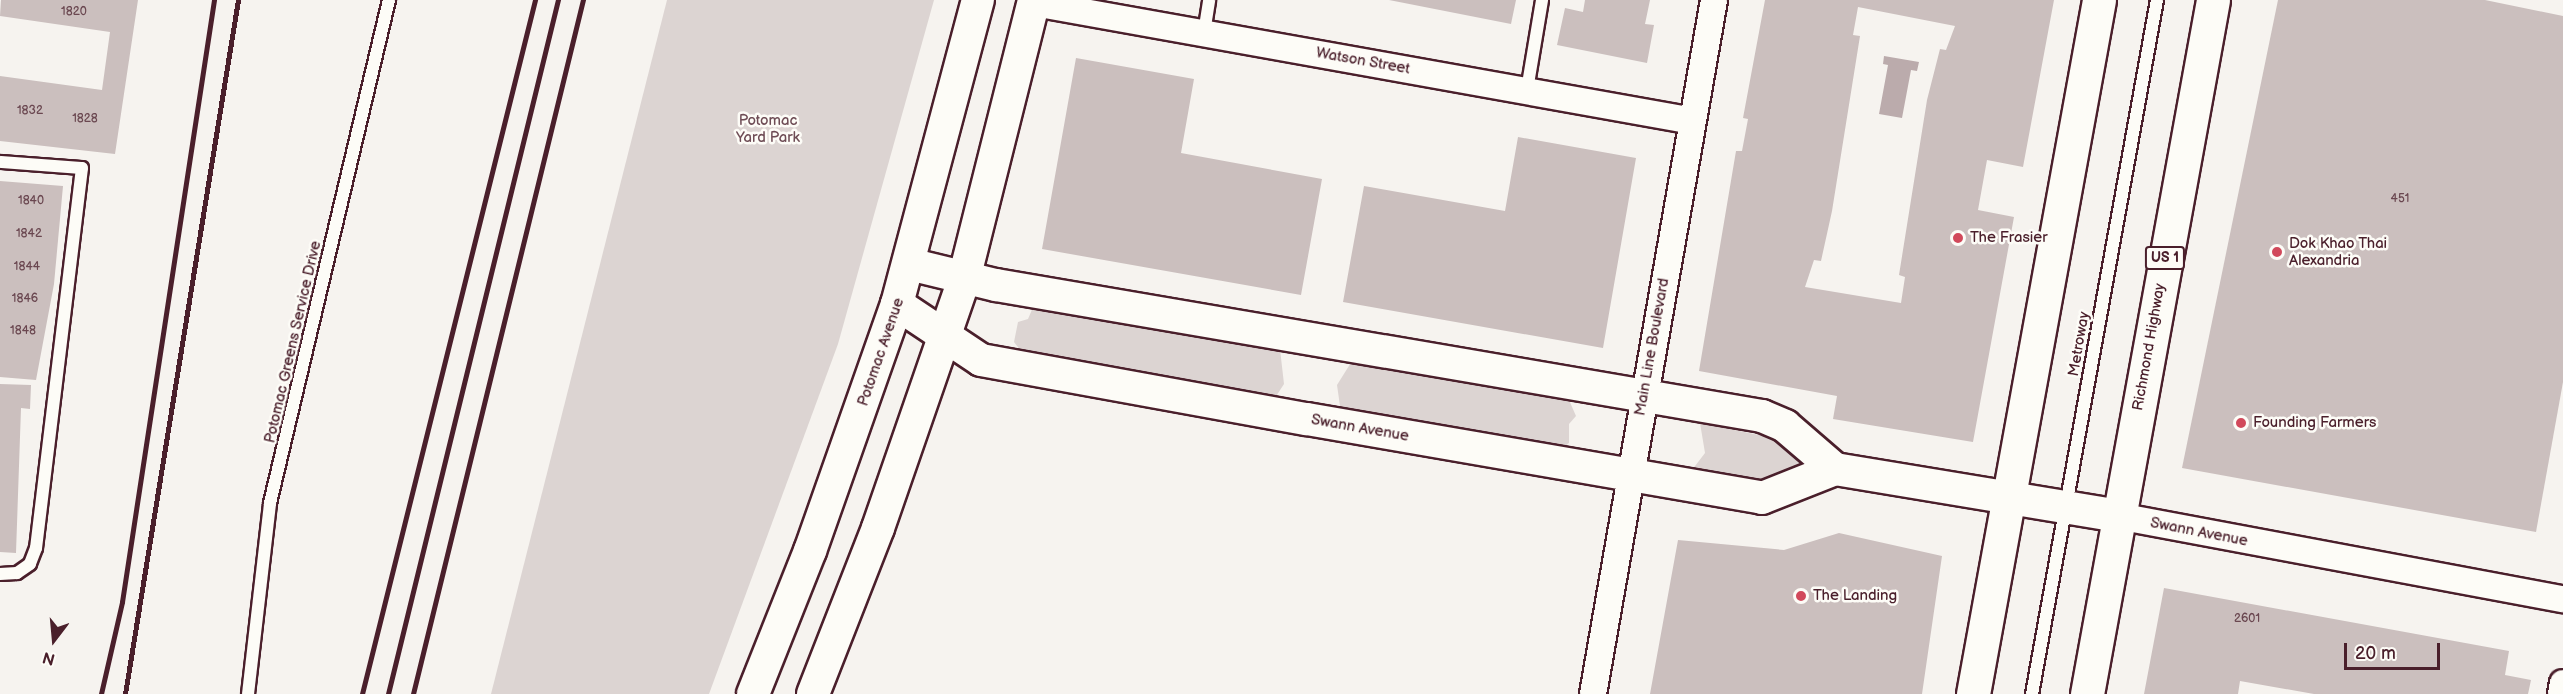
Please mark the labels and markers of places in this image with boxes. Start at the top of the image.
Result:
place label: The Frasier [1970,229,2048,247]
marker: The Frasier [1951,231,1965,245]
place label: Dok Khao Thai Alexandria [2289,234,2388,269]
marker: Dok Khao Thai Alexandria [2270,245,2284,259]
place label: Founding Farmers [2253,414,2376,432]
marker: Founding Farmers [2234,416,2248,430]
place label: The Landing [1813,587,1897,605]
marker: The Landing [1794,589,1808,603]

